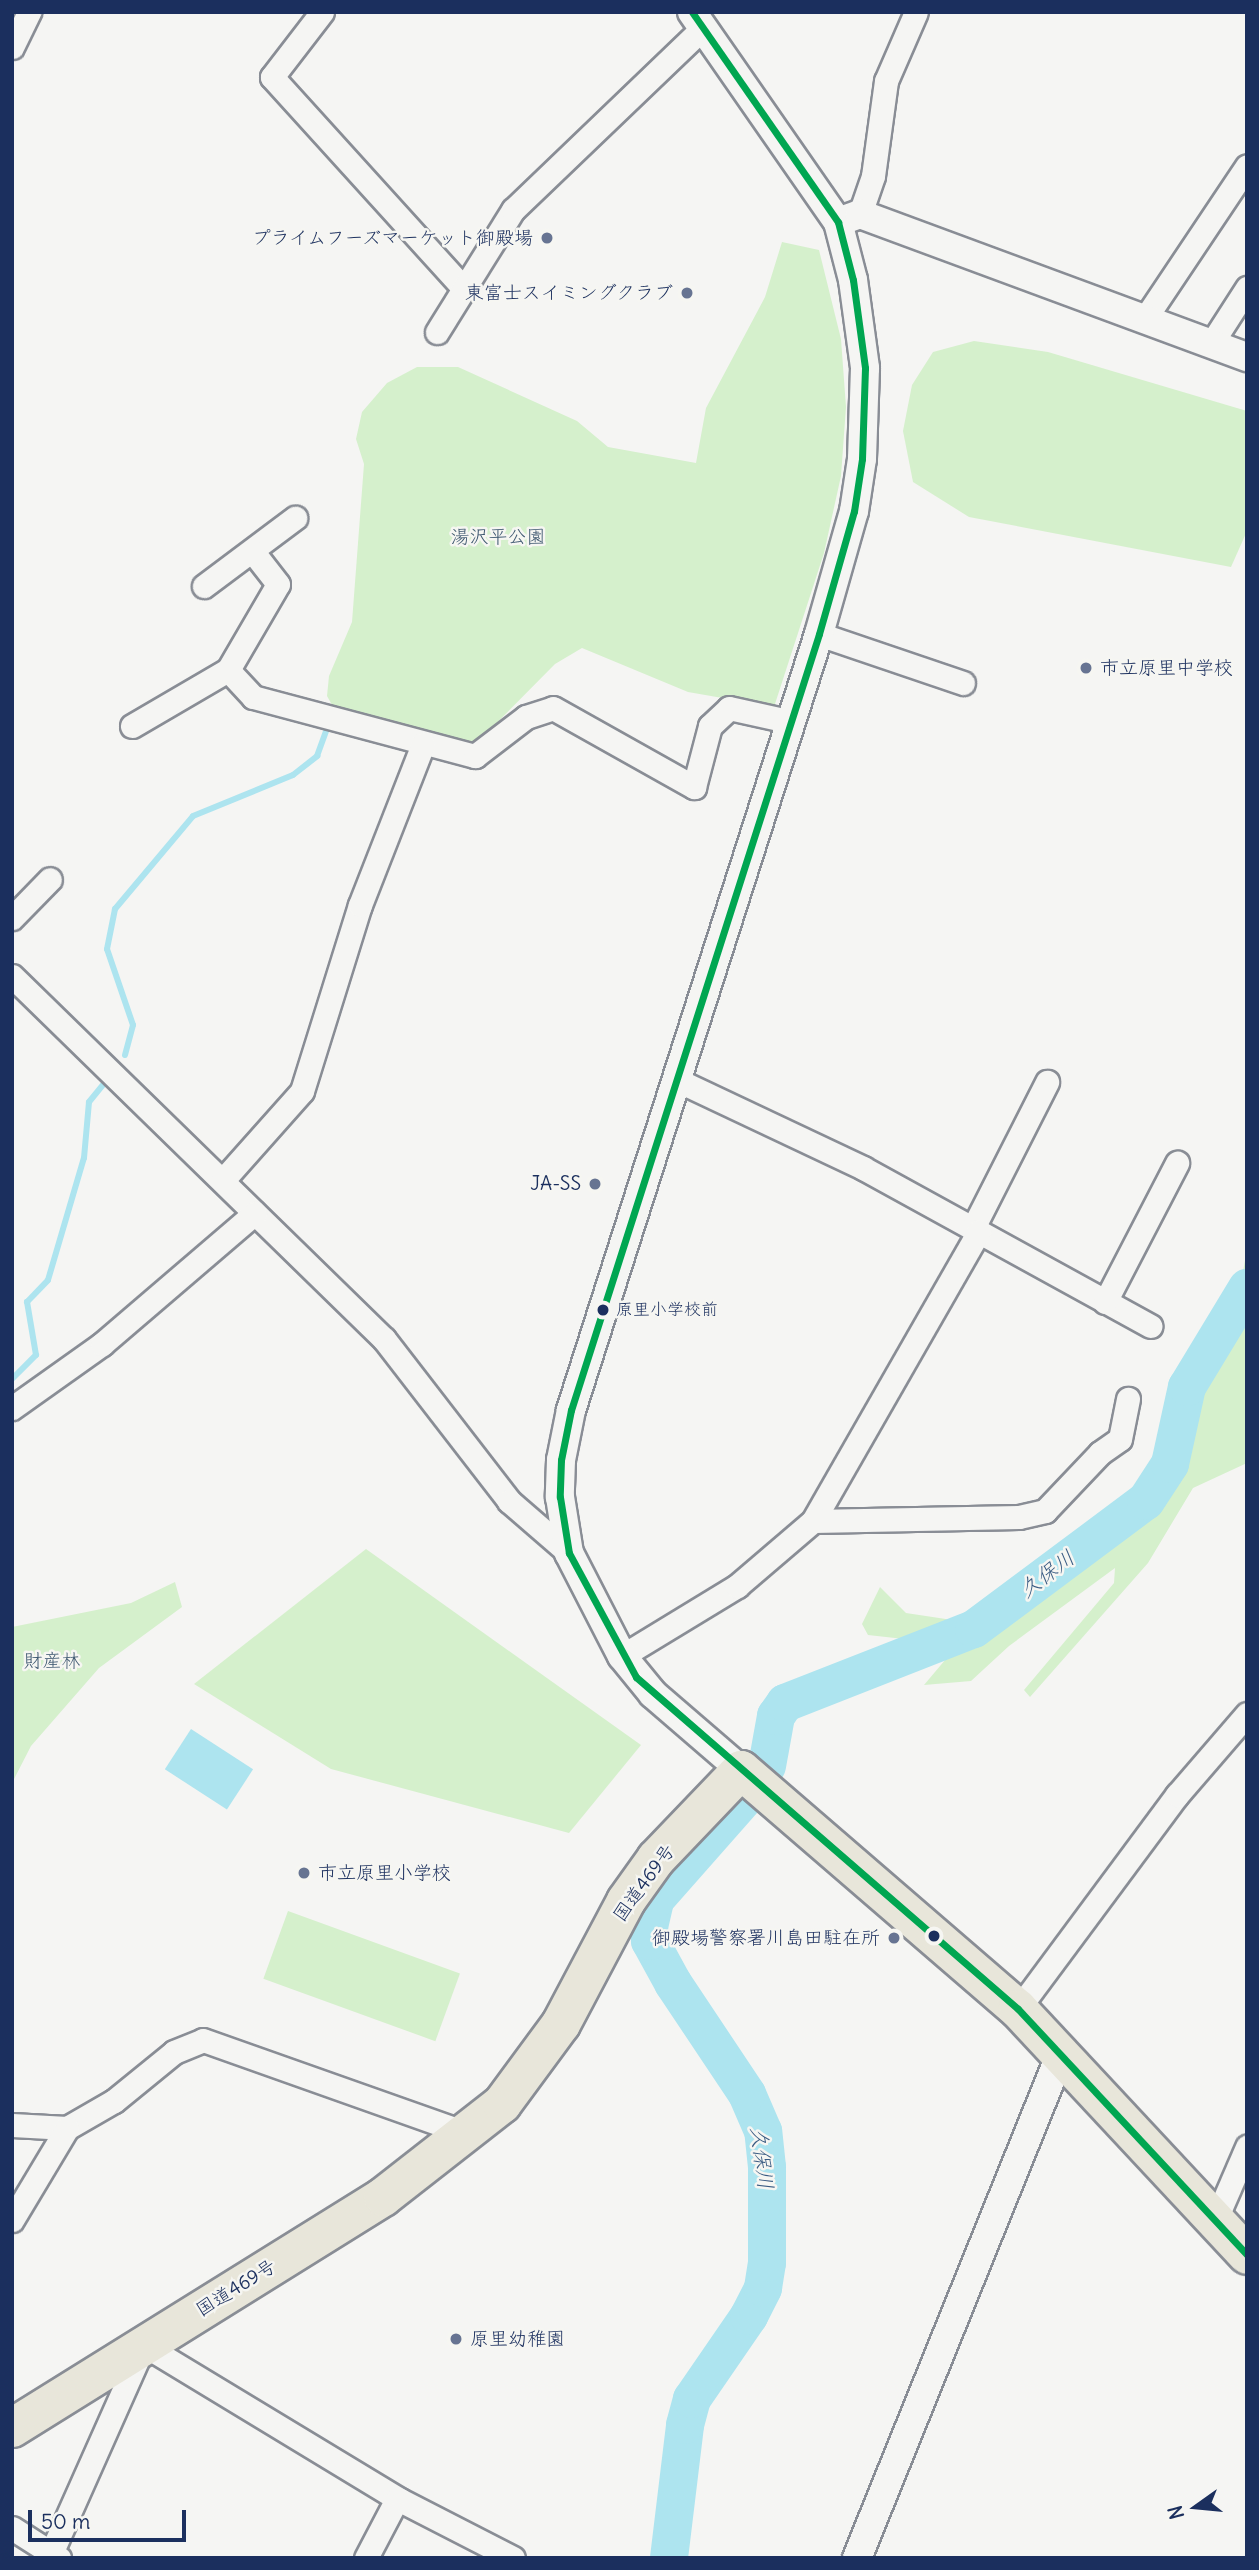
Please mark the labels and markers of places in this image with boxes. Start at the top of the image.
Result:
place label: プライムフーズマーケット御殿場 [248,227,533,249]
marker: プライムフーズマーケット御殿場 [539,230,555,246]
place label: 東富士スイミングクラブ [464,282,673,304]
marker: 東富士スイミングクラブ [679,285,695,301]
place label: 市立原里中学校 [1100,657,1233,679]
marker: 市立原里中学校 [1078,660,1094,676]
place label: JA-SS [530,1173,581,1195]
marker: JA-SS [587,1176,603,1192]
place label: 原里小学校前 [616,1300,718,1320]
marker: 原里小学校前 [596,1303,610,1317]
place label: 市立原里小学校 [318,1862,451,1884]
marker: 市立原里小学校 [296,1865,312,1881]
place label: 御殿場警察署川島田駐在所 [652,1927,880,1949]
unlabelled marker [927,1929,941,1943]
marker: 御殿場警察署川島田駐在所 [886,1930,902,1946]
place label: 原里幼稚園 [470,2328,565,2350]
marker: 原里幼稚園 [448,2331,464,2347]

